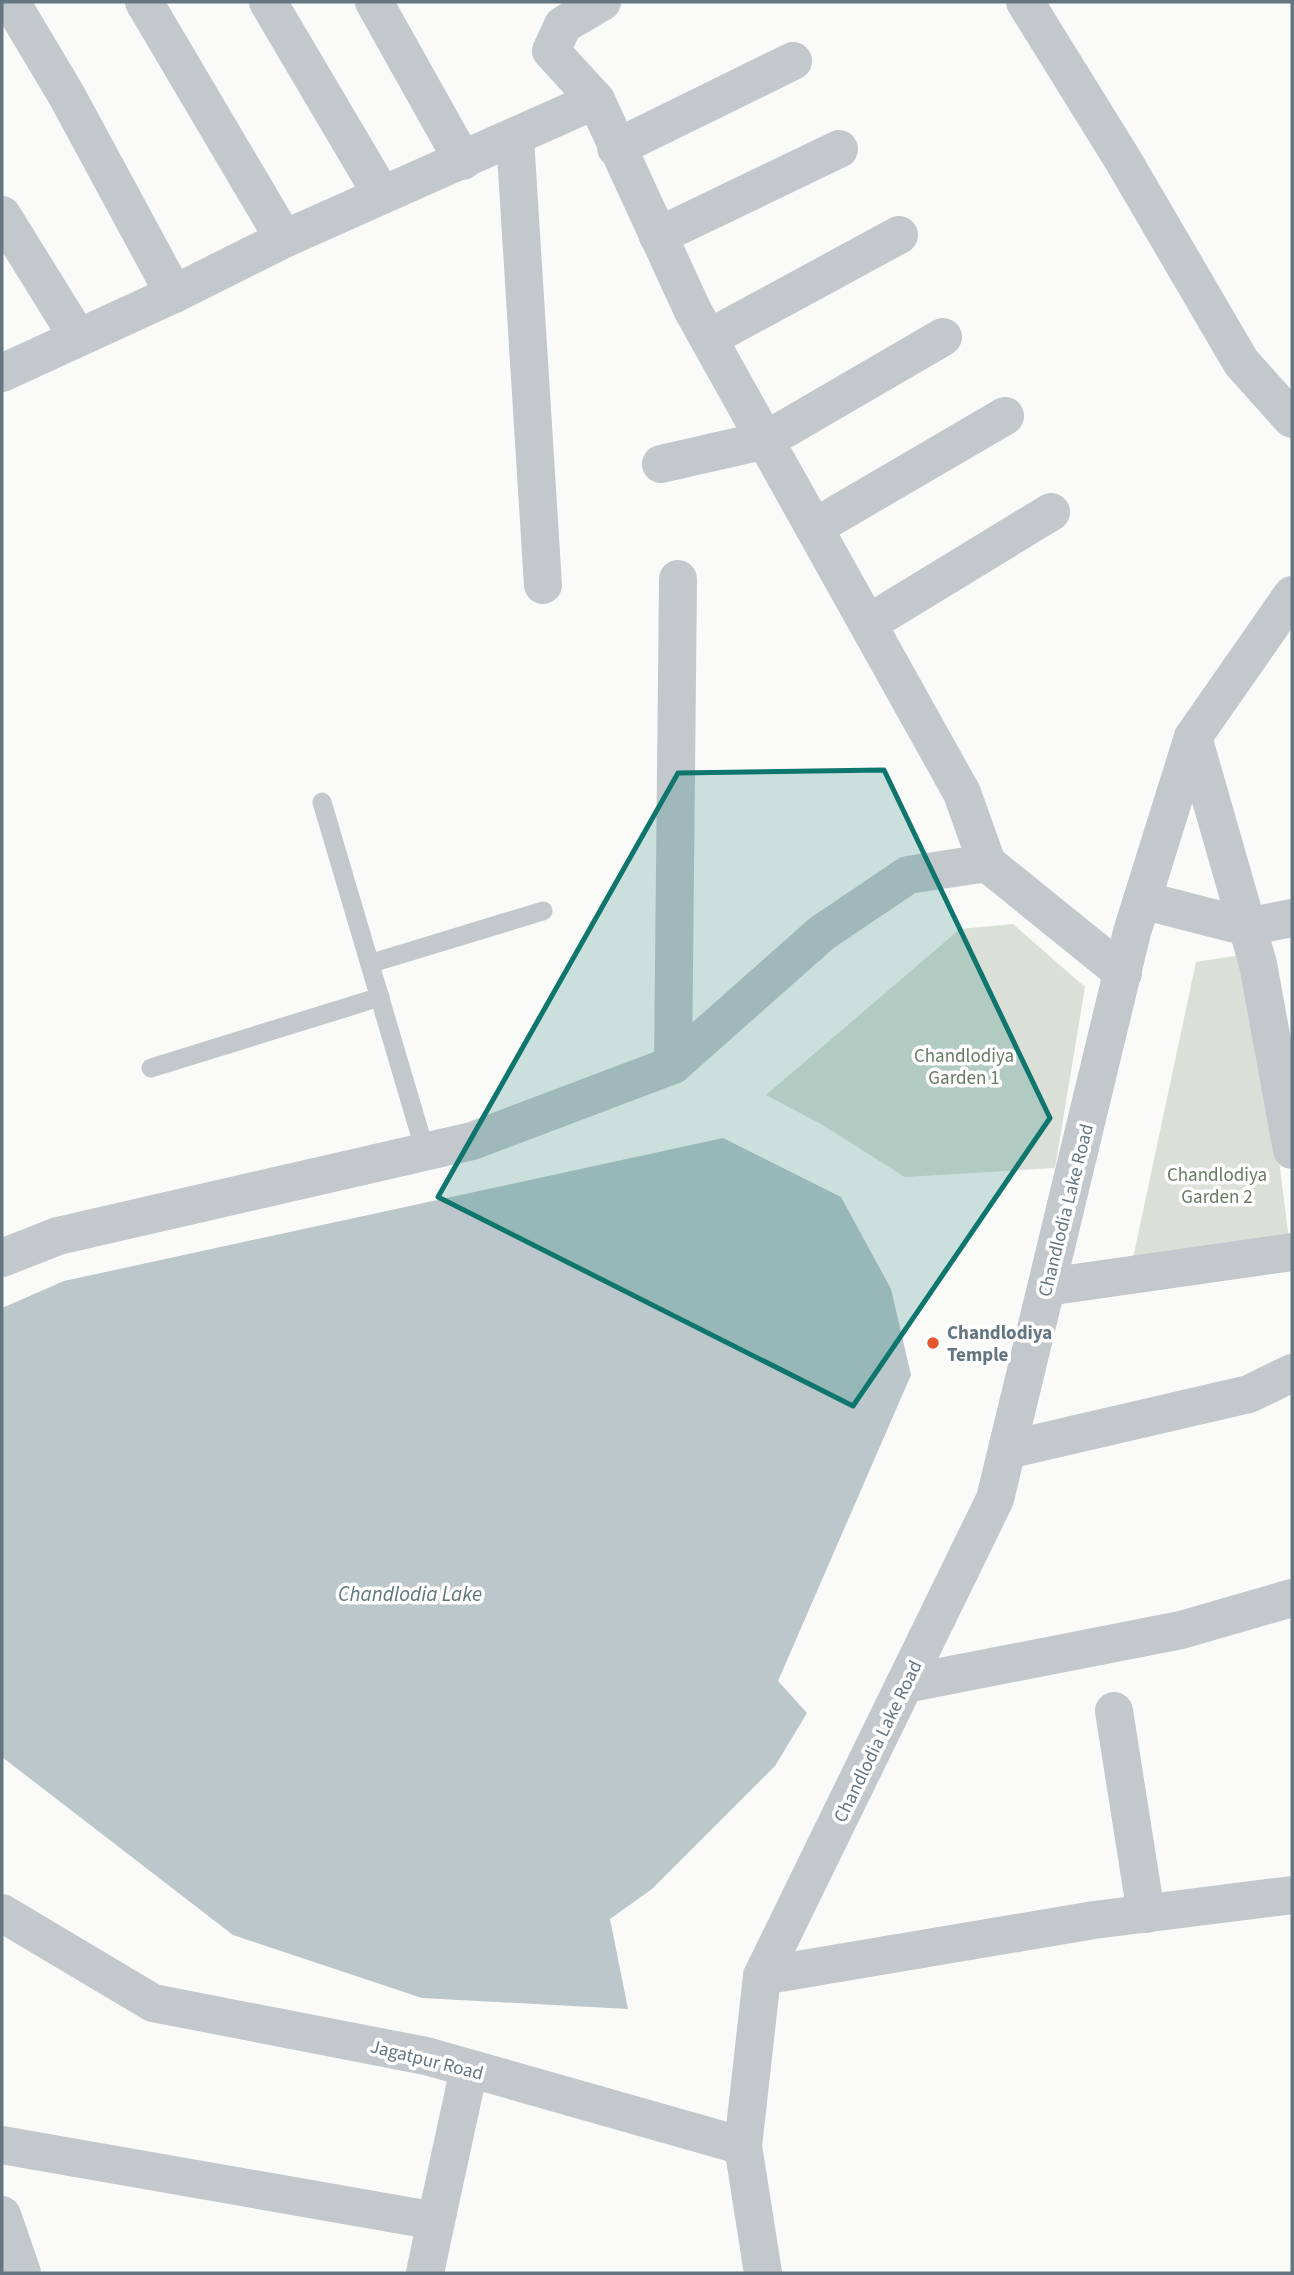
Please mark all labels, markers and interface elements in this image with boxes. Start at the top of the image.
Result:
park label: Chandlodiya Garden 1 [914,1043,1014,1092]
street label: Chandlodia Lake Road [1032,1121,1101,1300]
park label: Chandlodiya Garden 2 [1167,1162,1267,1211]
place label: Chandlodiya Temple [947,1320,1052,1369]
marker: Chandlodiya Temple [925,1335,941,1351]
water label: Chandlodia Lake [338,1579,482,1609]
street label: Chandlodia Lake Road [827,1656,929,1827]
street label: Jagatpur Road [367,2033,486,2088]

